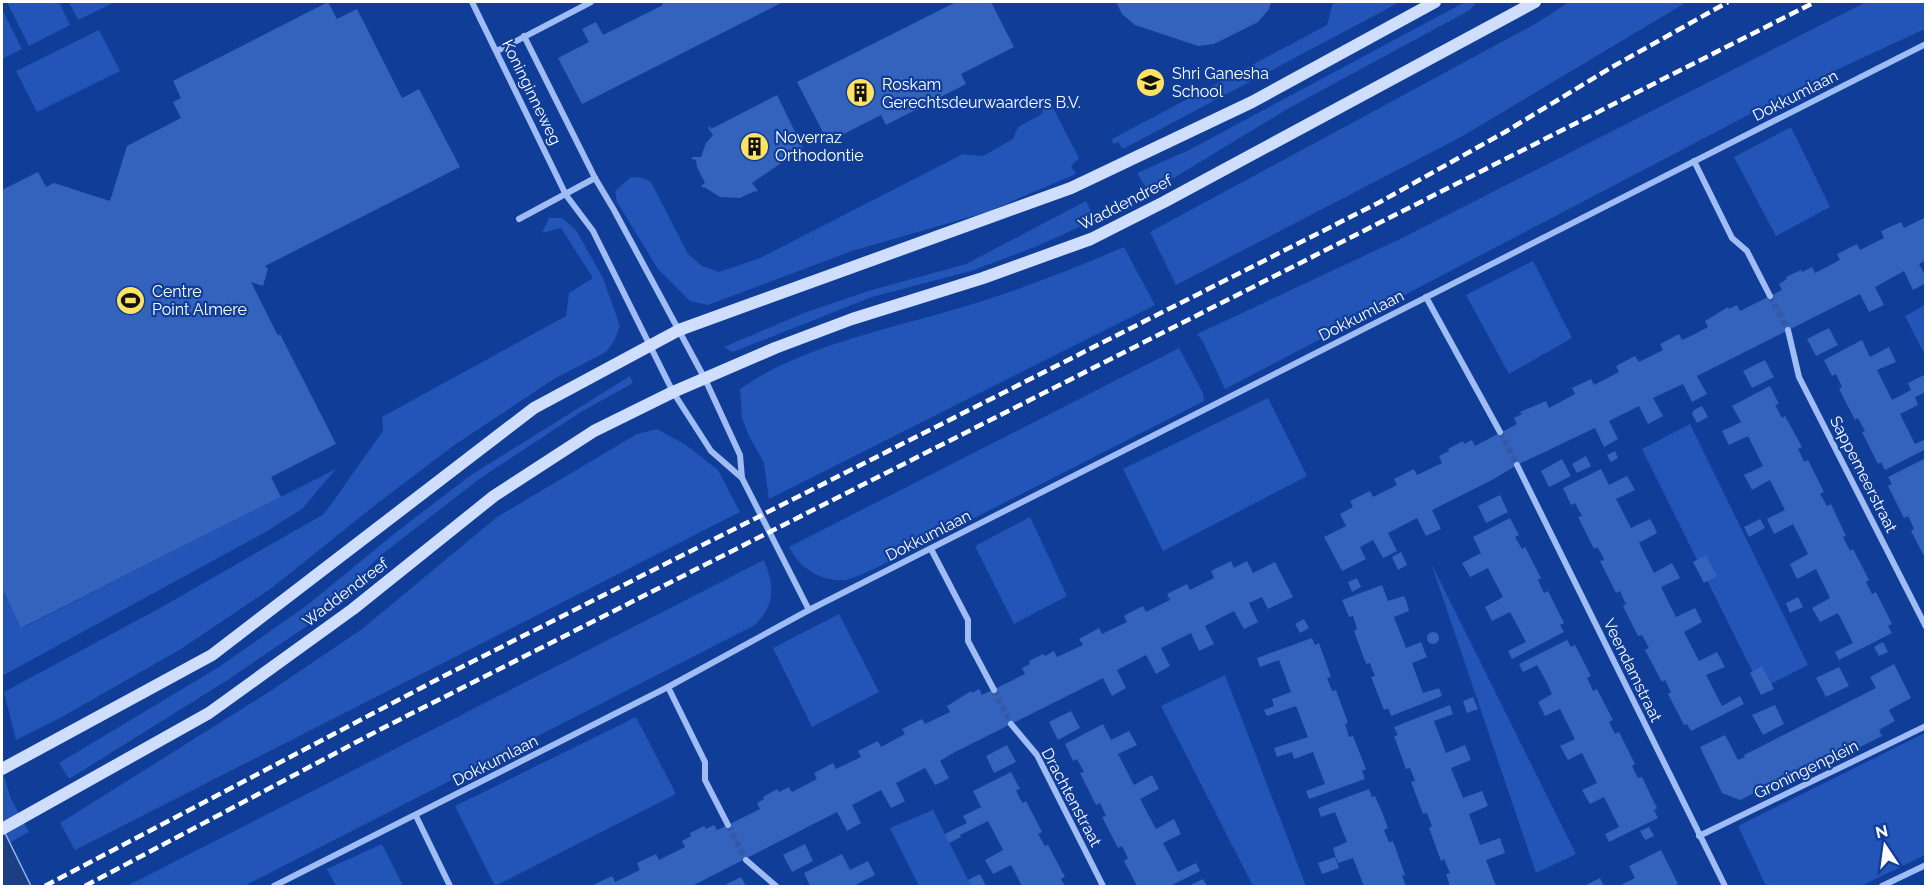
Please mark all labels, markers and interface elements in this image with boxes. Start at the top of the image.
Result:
street label: Koninginneweg [498,37,565,148]
place label: Shri Ganesha School [1172,64,1269,101]
school or university icon: Shri Ganesha School [1135,66,1167,98]
street label: Dokkumlaan [1749,66,1841,125]
place label: Roskam Gerechtsdeurwaarders B.V. [882,75,1081,112]
building icon: Roskam Gerechtsdeurwaarders B.V. [845,77,877,109]
place label: Noverraz Orthodontie [775,128,864,165]
building icon: Noverraz Orthodontie [738,130,770,162]
street label: Waddendreef [1075,170,1176,234]
place label: Centre Point Almere [152,282,247,319]
sports icon: Centre Point Almere [115,284,147,316]
street label: Dokkumlaan [1315,286,1407,345]
street label: Sappemeerstraat [1826,413,1901,536]
street label: Dokkumlaan [882,506,974,565]
street label: Waddendreef [299,554,393,631]
street label: Veendamstraat [1599,615,1666,726]
street label: Dokkumlaan [449,731,541,790]
street label: Groningenplein [1751,736,1861,803]
street label: Drachtenstraat [1038,745,1106,850]
north arrow [1855,816,1915,876]
text: N [1874,821,1890,843]

